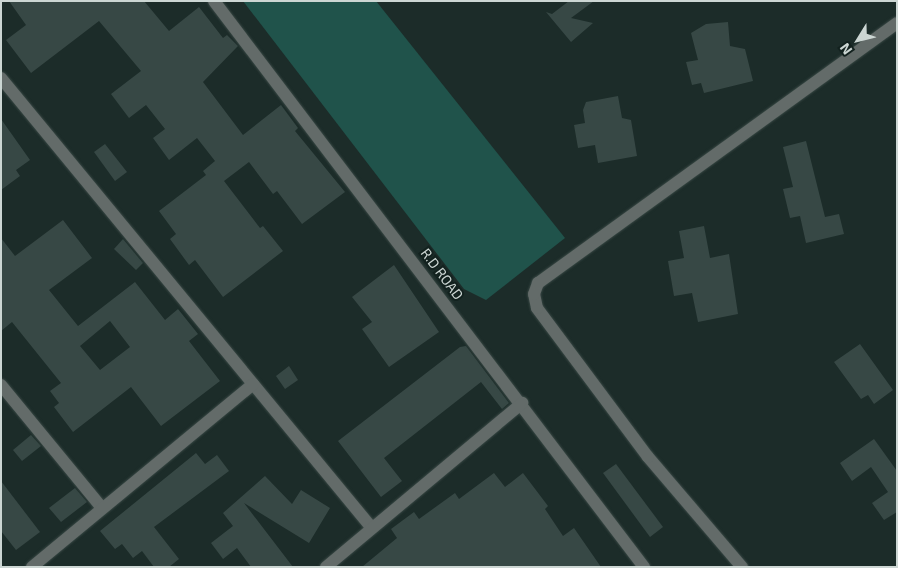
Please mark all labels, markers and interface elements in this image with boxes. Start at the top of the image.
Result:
north arrow [833,15,883,65]
text: N [836,40,855,58]
street label: R.D ROAD [417,245,467,303]

